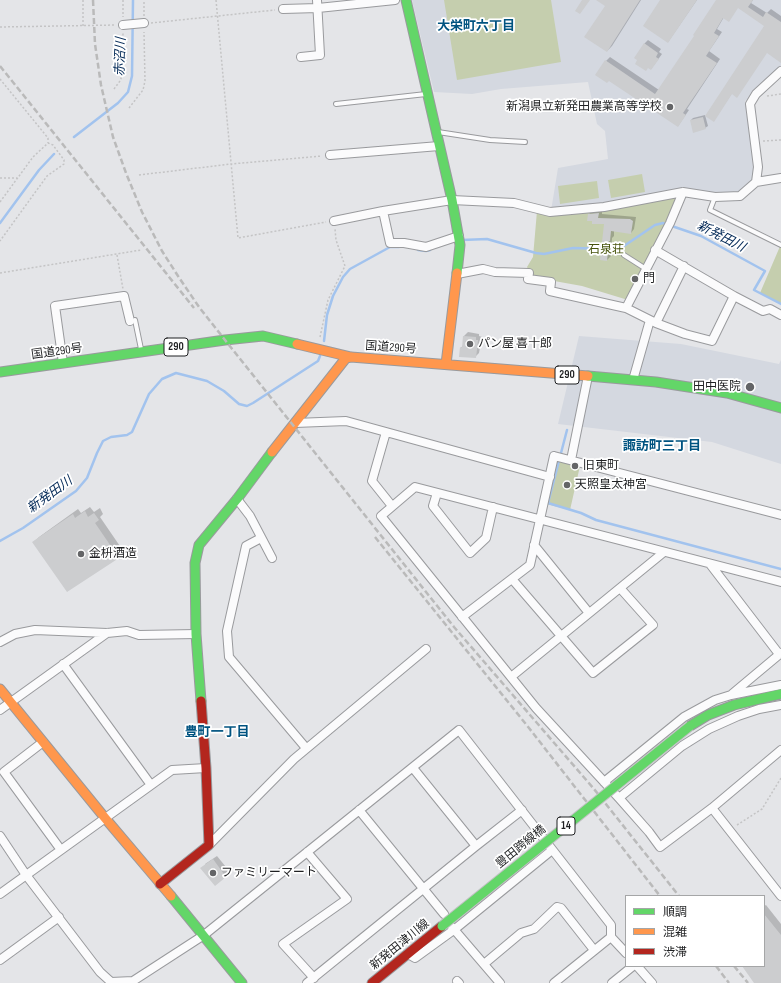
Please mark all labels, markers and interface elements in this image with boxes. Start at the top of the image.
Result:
district label: 大栄町六丁目 [437,19,515,35]
water label: 赤沼川 [113,37,129,77]
place label: 新潟県立新発田農業高等学校 [506,100,662,114]
marker: 新潟県立新発田農業高等学校 [665,102,675,112]
water label: 新発田川 [694,218,748,256]
park label: 石泉荘 [588,243,624,257]
place label: 門 [643,272,655,286]
marker: 門 [630,274,640,284]
place label: パン屋 喜十郎 [478,337,552,351]
road number: 290 [164,338,188,356]
street label: 国道290号 [365,339,417,357]
marker: パン屋 喜十郎 [465,339,475,349]
street label: 国道290号 [30,341,84,363]
road number: 290 [555,366,579,384]
place label: 田中医院 [693,380,741,394]
marker: 田中医院 [744,381,756,393]
district label: 諏訪町三丁目 [623,439,701,455]
place label: 旧東町 [583,459,619,473]
marker: 旧東町 [570,461,580,471]
water label: 新発田川 [24,473,76,517]
place label: 天照皇太神宮 [575,478,647,492]
marker: 天照皇太神宮 [562,480,572,490]
place label: 金枡酒造 [89,547,137,561]
marker: 金枡酒造 [76,549,86,559]
district label: 豊町一丁目 [185,725,249,741]
road number: 14 [557,817,575,835]
street label: 豊田跨線橋 [493,823,549,871]
place label: ファミリーマート [221,866,317,880]
marker: ファミリーマート [208,868,218,878]
legend [625,895,765,967]
text: 順調 [663,905,687,920]
street label: 新発田津川線 [367,917,433,973]
text: 混雑 [663,925,687,940]
text: 渋滞 [663,945,687,960]

